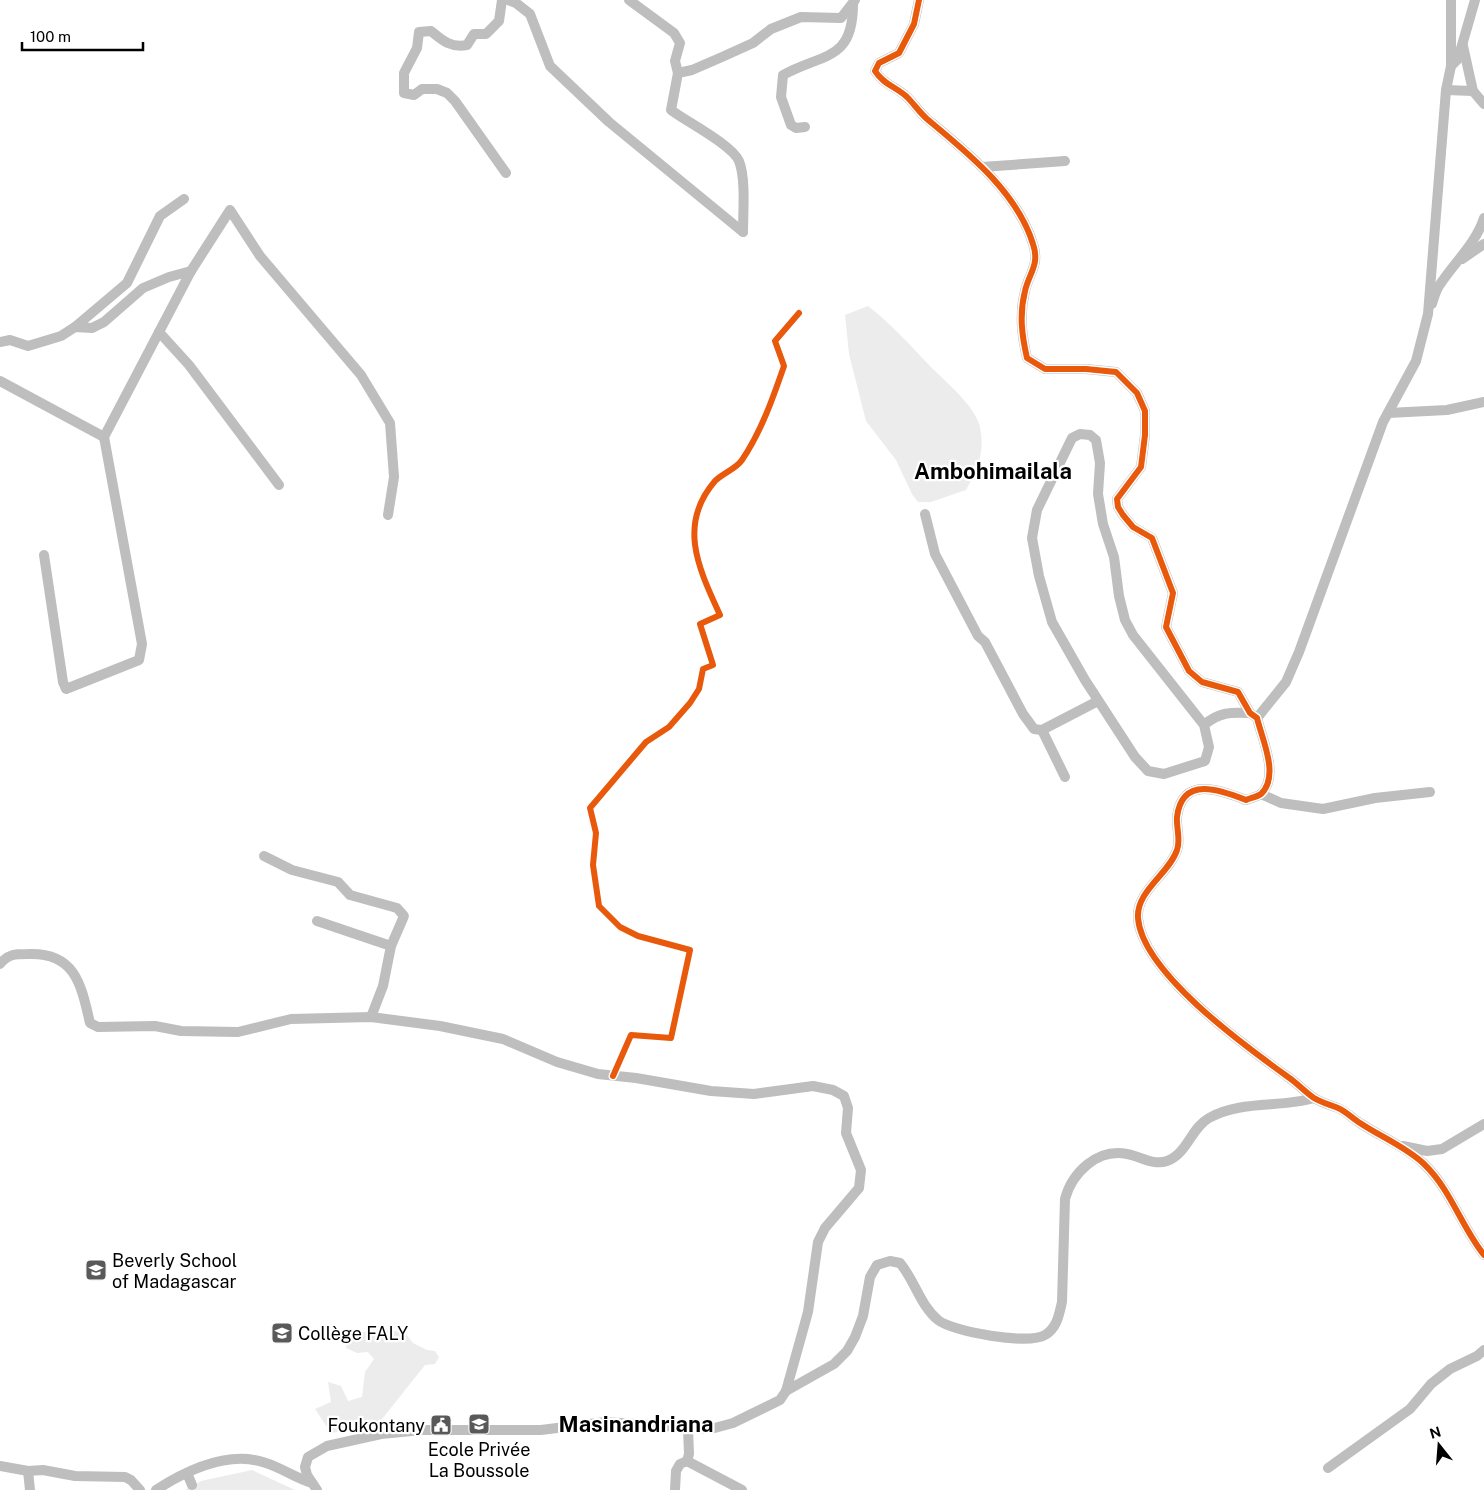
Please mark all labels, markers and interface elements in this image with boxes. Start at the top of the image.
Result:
scale bar [22,20,144,52]
text: 100 m [30,28,71,45]
district label: Ambohimailala [914,458,1072,484]
place label: Beverly School of Madagascar [112,1250,237,1292]
school or university icon: Beverly School of Madagascar [84,1258,108,1282]
school or university icon: Collège FALY [270,1321,294,1345]
place label: Collège FALY [298,1323,408,1344]
district label: Masinandriana [559,1411,713,1437]
school or university icon: Ecole Privée La Boussole [467,1412,491,1436]
public building icon: Foukontany [429,1413,453,1437]
place label: Foukontany [327,1415,425,1436]
north arrow [1414,1420,1464,1470]
text: N [1428,1423,1443,1442]
place label: Ecole Privée La Boussole [428,1439,530,1481]

